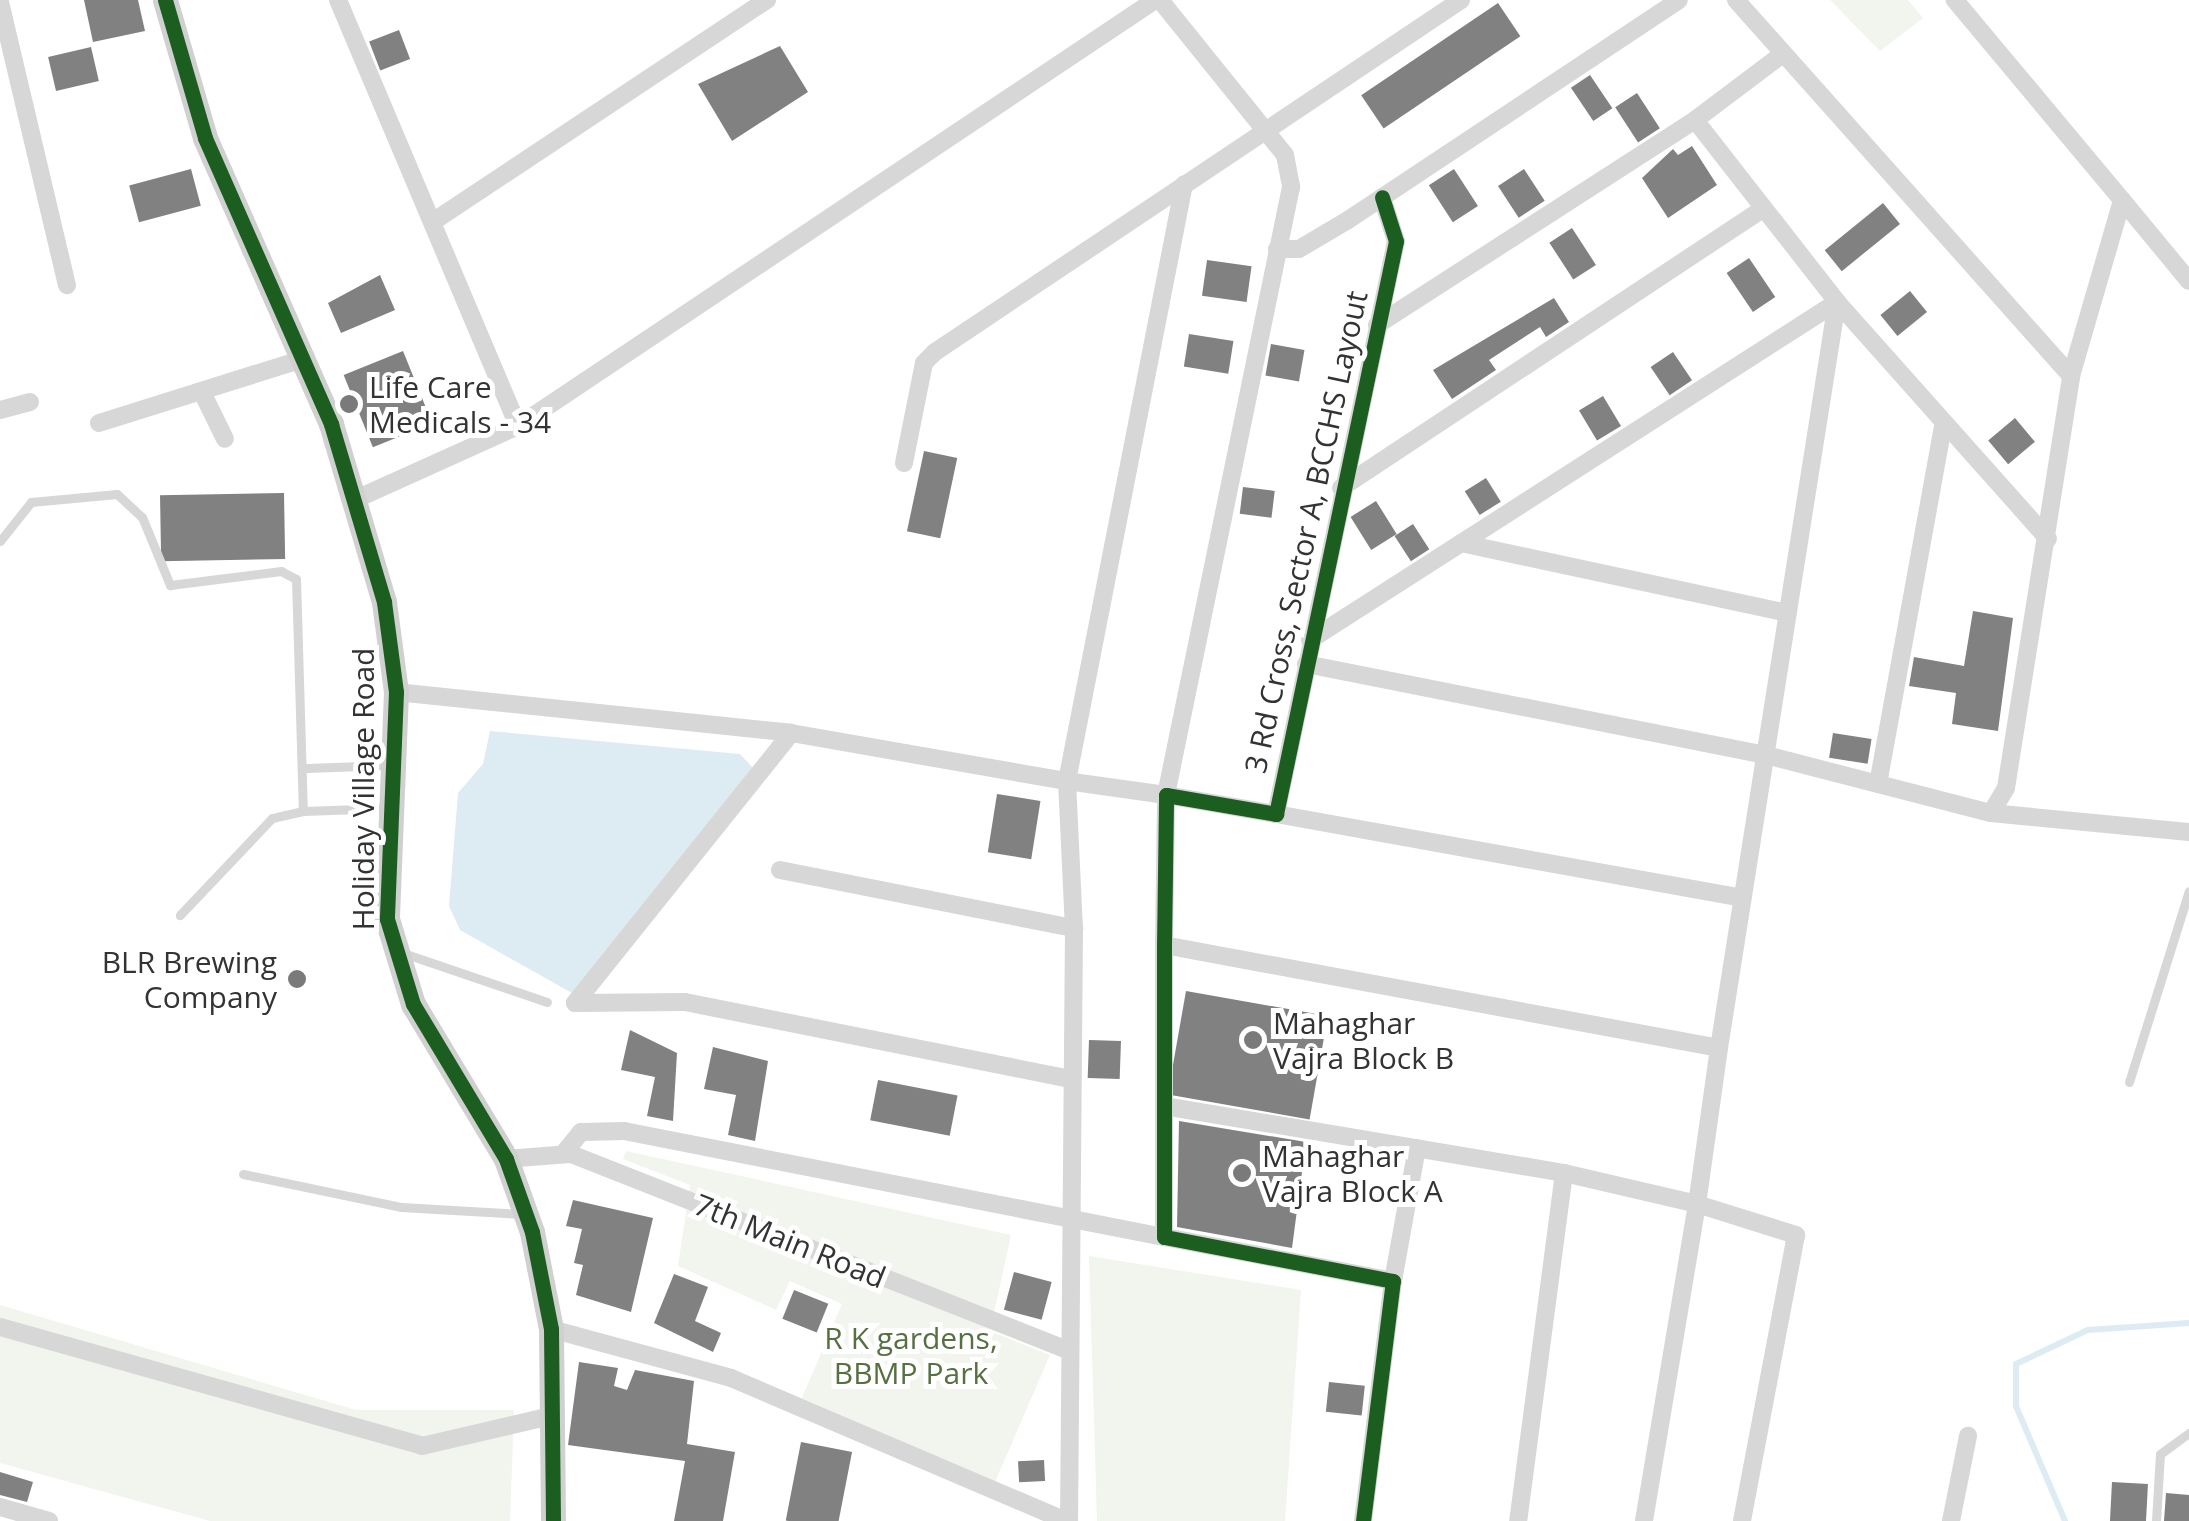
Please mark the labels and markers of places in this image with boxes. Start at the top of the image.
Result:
place label: Life Care Medicals - 34 [369,369,551,440]
marker: Life Care Medicals - 34 [338,393,360,415]
place label: BLR Brewing Company [102,944,277,1014]
marker: BLR Brewing Company [286,968,308,990]
place label: Mahaghar Vajra Block B [1273,1005,1454,1076]
marker: Mahaghar Vajra Block B [1242,1029,1264,1051]
place label: Mahaghar Vajra Block A [1262,1138,1443,1208]
marker: Mahaghar Vajra Block A [1231,1162,1253,1184]

